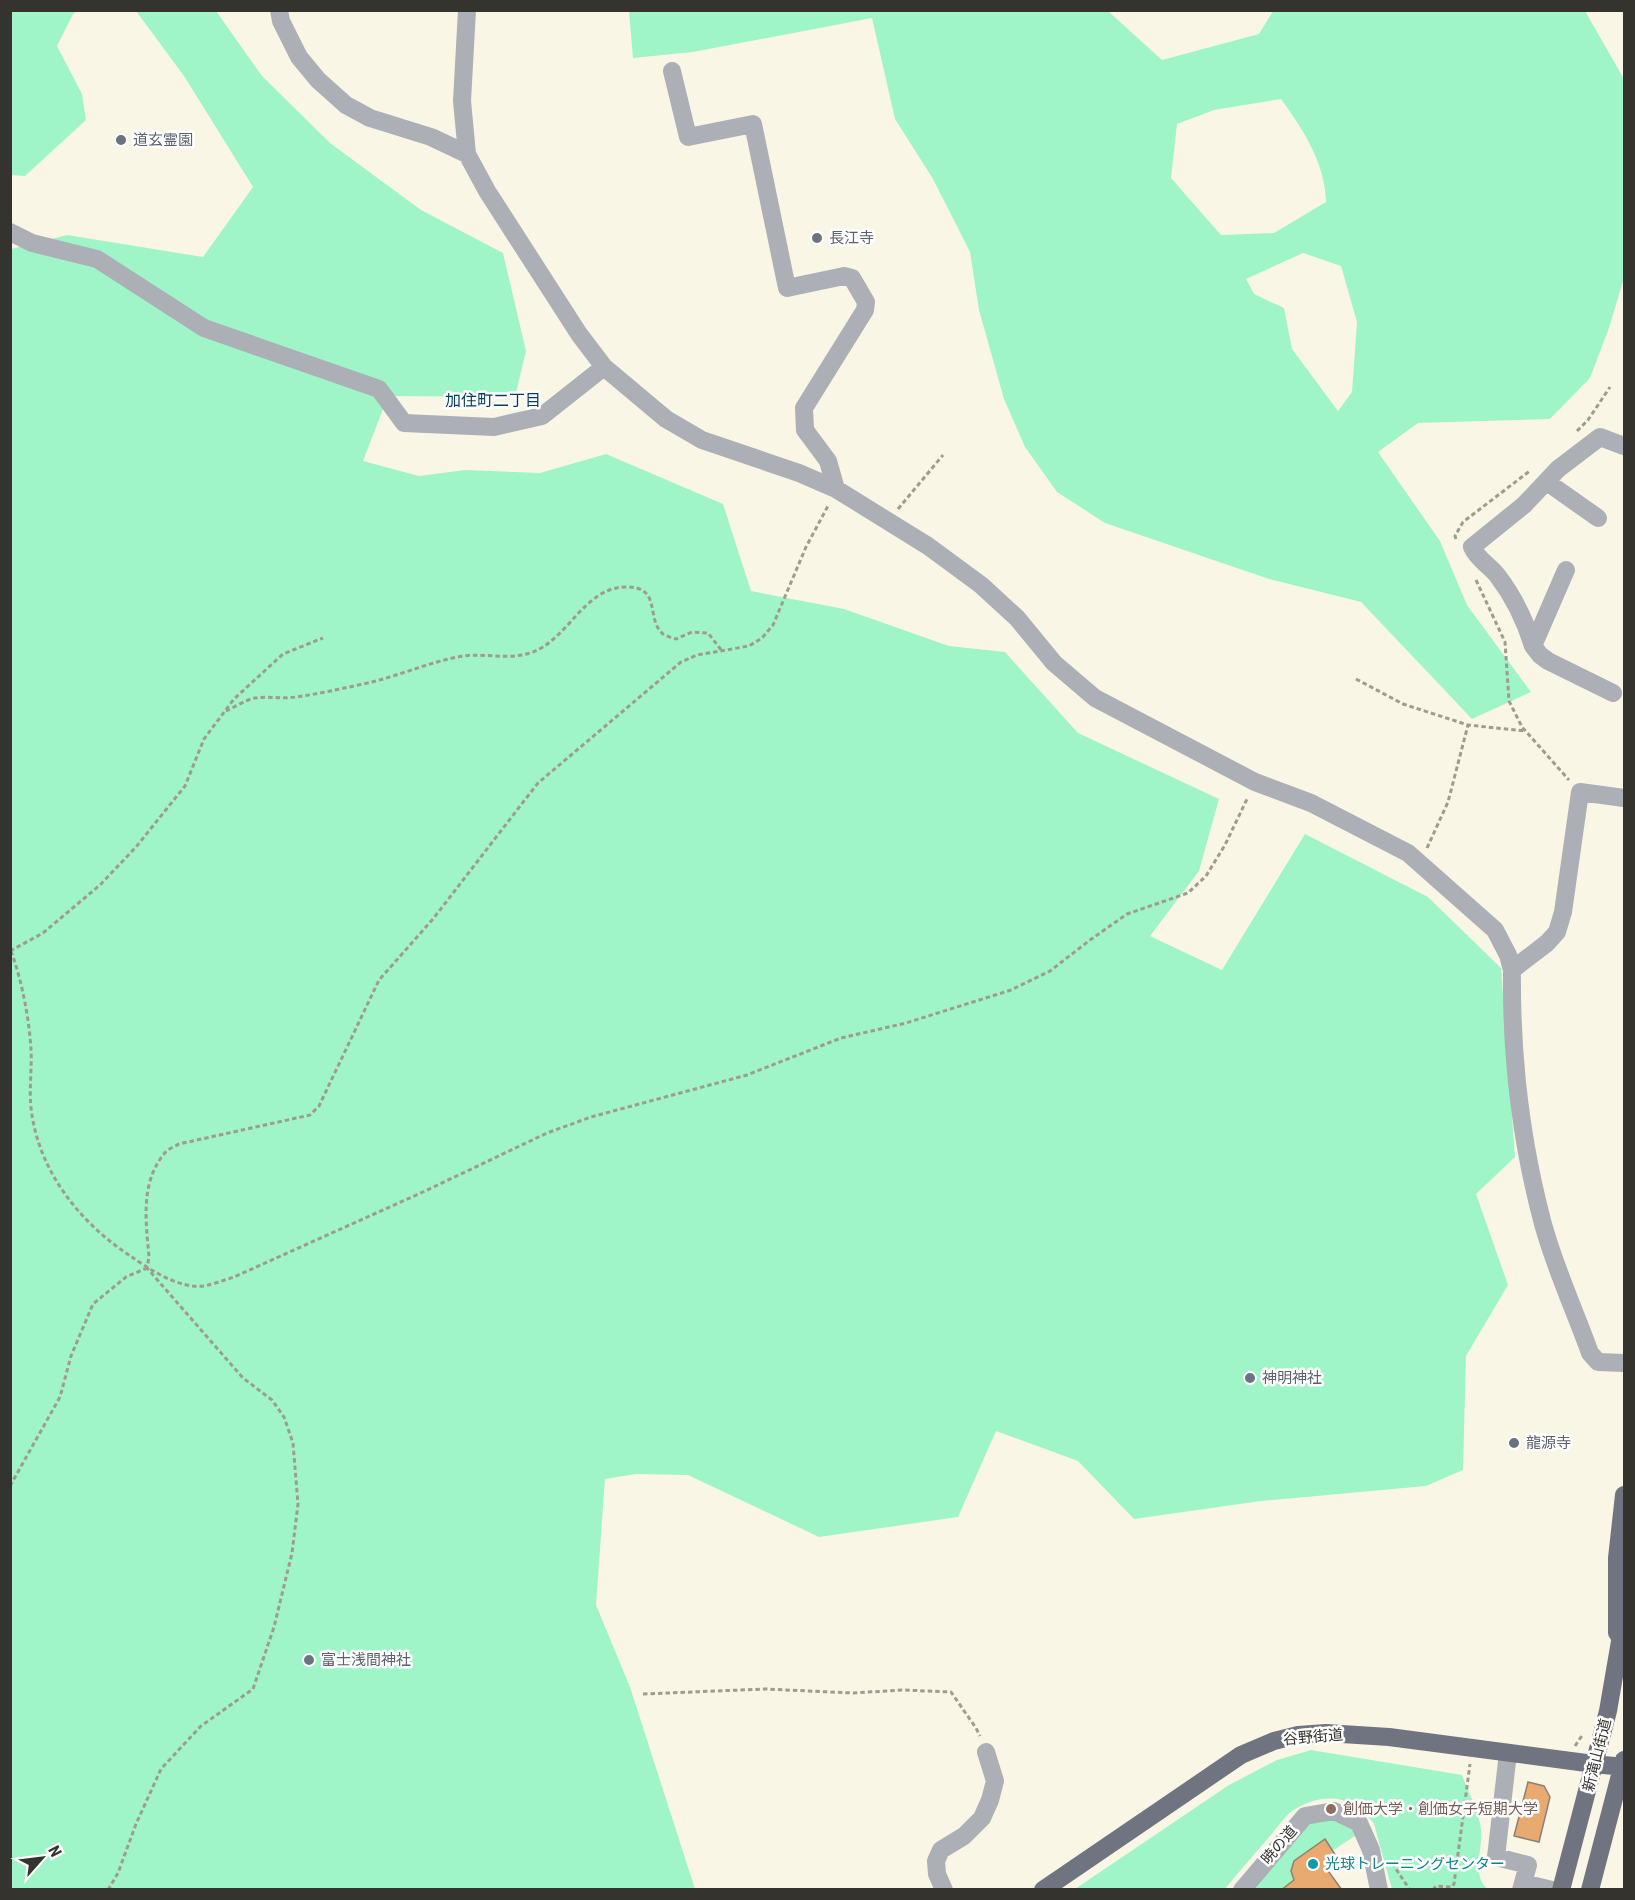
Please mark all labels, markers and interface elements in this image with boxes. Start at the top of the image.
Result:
place label: 道玄霊園 [133,131,193,149]
marker: 道玄霊園 [114,133,128,147]
place label: 長江寺 [829,229,874,247]
marker: 長江寺 [810,231,824,245]
district label: 加住町二丁目 [445,391,541,410]
place label: 神明神社 [1262,1369,1322,1387]
marker: 神明神社 [1243,1371,1257,1385]
place label: 龍源寺 [1526,1434,1571,1452]
marker: 龍源寺 [1507,1436,1521,1450]
place label: 富士浅間神社 [321,1651,411,1669]
marker: 富士浅間神社 [302,1653,316,1667]
street label: 新滝山街道 [1579,1716,1615,1794]
street label: 谷野街道 [1282,1725,1344,1749]
place label: 創価大学・創価女子短期大学 [1343,1800,1538,1818]
marker: 創価大学・創価女子短期大学 [1324,1802,1338,1816]
street label: 暁の道 [1257,1822,1301,1868]
north arrow [12,1828,72,1888]
text: N [44,1842,65,1860]
place label: 光球トレーニングセンター [1325,1855,1505,1873]
marker: 光球トレーニングセンター [1306,1857,1320,1871]

